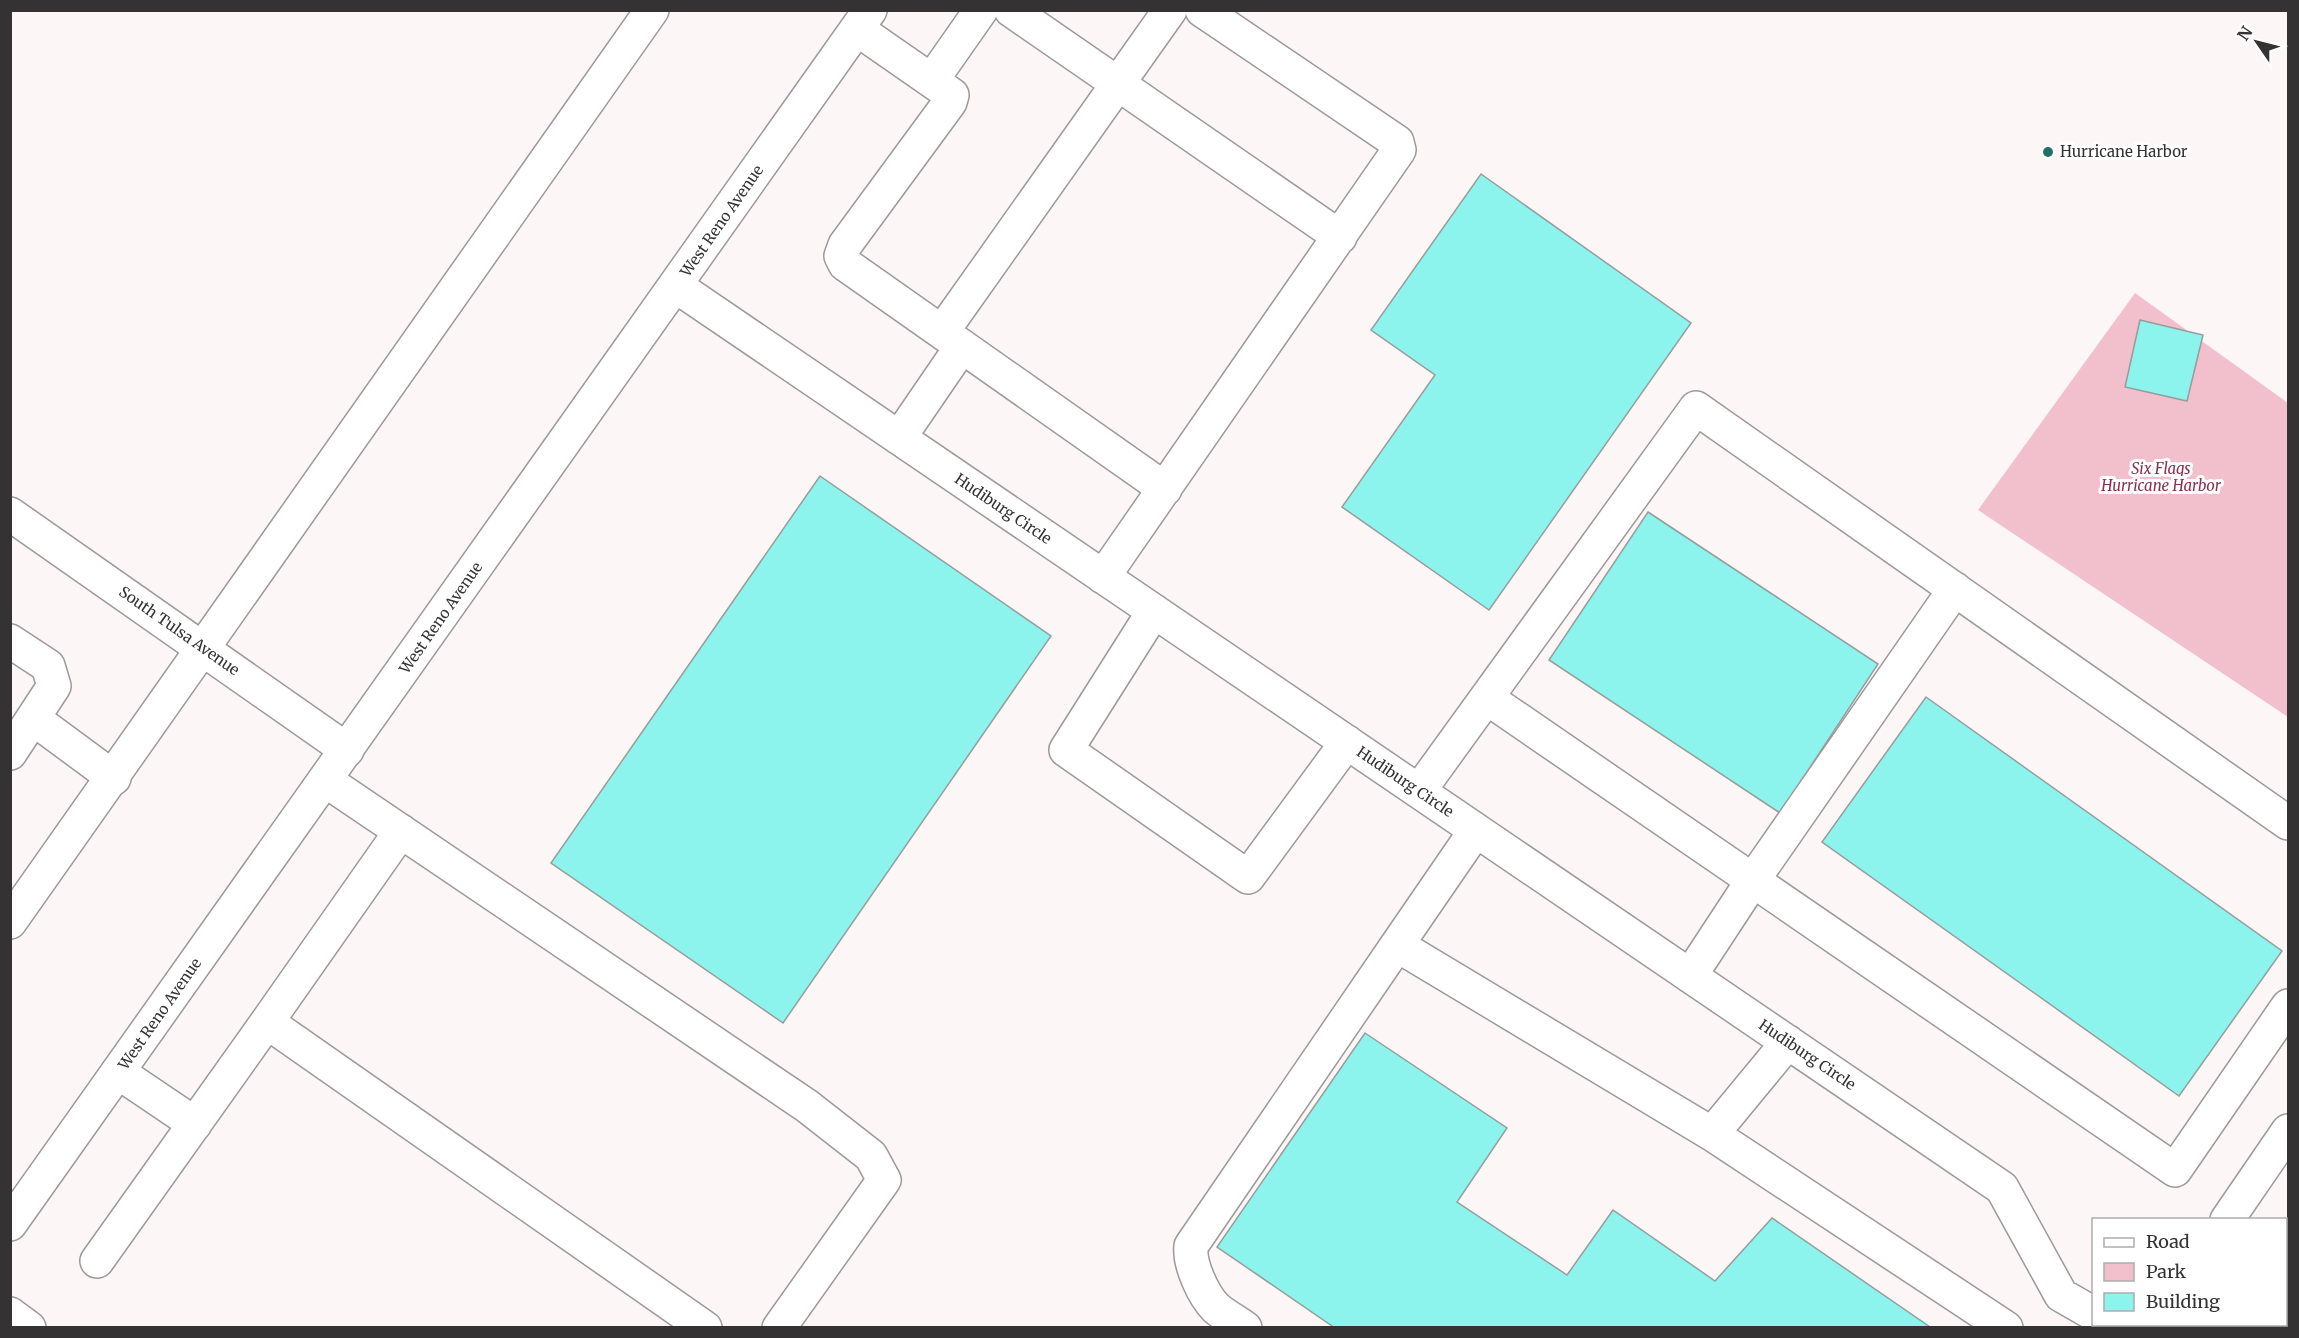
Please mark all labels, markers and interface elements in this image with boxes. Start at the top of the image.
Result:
north arrow [2227,12,2287,72]
text: N [2233,22,2257,44]
place label: Hurricane Harbor [2060,142,2188,161]
marker: Hurricane Harbor [2041,145,2055,159]
street label: West Reno Avenue [675,161,767,281]
park label: Six Flags Hurricane Harbor [2100,459,2222,495]
street label: Hudiburg Circle [951,469,1056,548]
street label: West Reno Avenue [394,558,486,678]
street label: South Tulsa Avenue [115,582,243,679]
street label: Hudiburg Circle [1353,742,1458,821]
street label: West Reno Avenue [113,954,205,1074]
street label: Hudiburg Circle [1755,1015,1860,1094]
legend [2092,1218,2287,1326]
text: Road [2146,1230,2190,1253]
text: Park [2146,1260,2187,1283]
text: Building [2146,1290,2220,1313]

